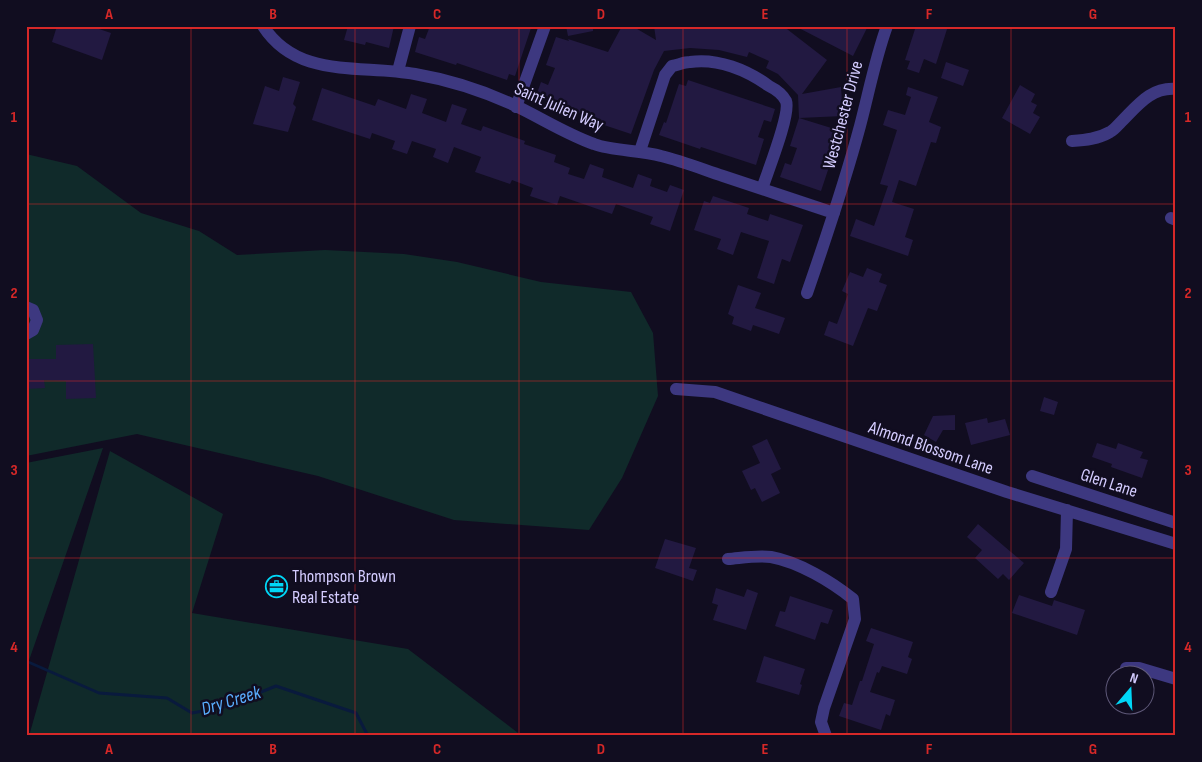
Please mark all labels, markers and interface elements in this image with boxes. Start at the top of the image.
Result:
text: A [104,5,113,24]
text: B [269,5,277,24]
text: C [433,5,441,24]
text: D [597,5,605,24]
text: E [762,5,769,24]
text: F [926,5,933,24]
text: G [1089,5,1097,24]
street label: Westchester Drive [818,59,868,171]
street label: Saint Julien Way [511,78,607,136]
text: 1 [11,108,18,127]
text: 1 [1185,108,1192,127]
text: 2 [10,284,18,303]
text: 2 [1184,284,1192,303]
street label: Almond Blossom Lane [865,417,996,479]
text: 3 [10,461,18,480]
text: 3 [1184,461,1192,480]
street label: Glen Lane [1078,464,1140,502]
place label: Thompson Brown Real Estate [292,566,396,608]
office icon: Thompson Brown Real Estate [264,574,288,598]
text: 4 [10,638,18,657]
text: 4 [1184,638,1192,657]
north arrow [1104,664,1154,714]
text: N [1128,669,1140,687]
water label: Dry Creek [199,681,264,721]
text: A [104,740,113,759]
text: B [269,740,277,759]
text: C [433,740,441,759]
text: D [597,740,605,759]
text: E [762,740,769,759]
text: F [926,740,933,759]
text: G [1089,740,1097,759]

